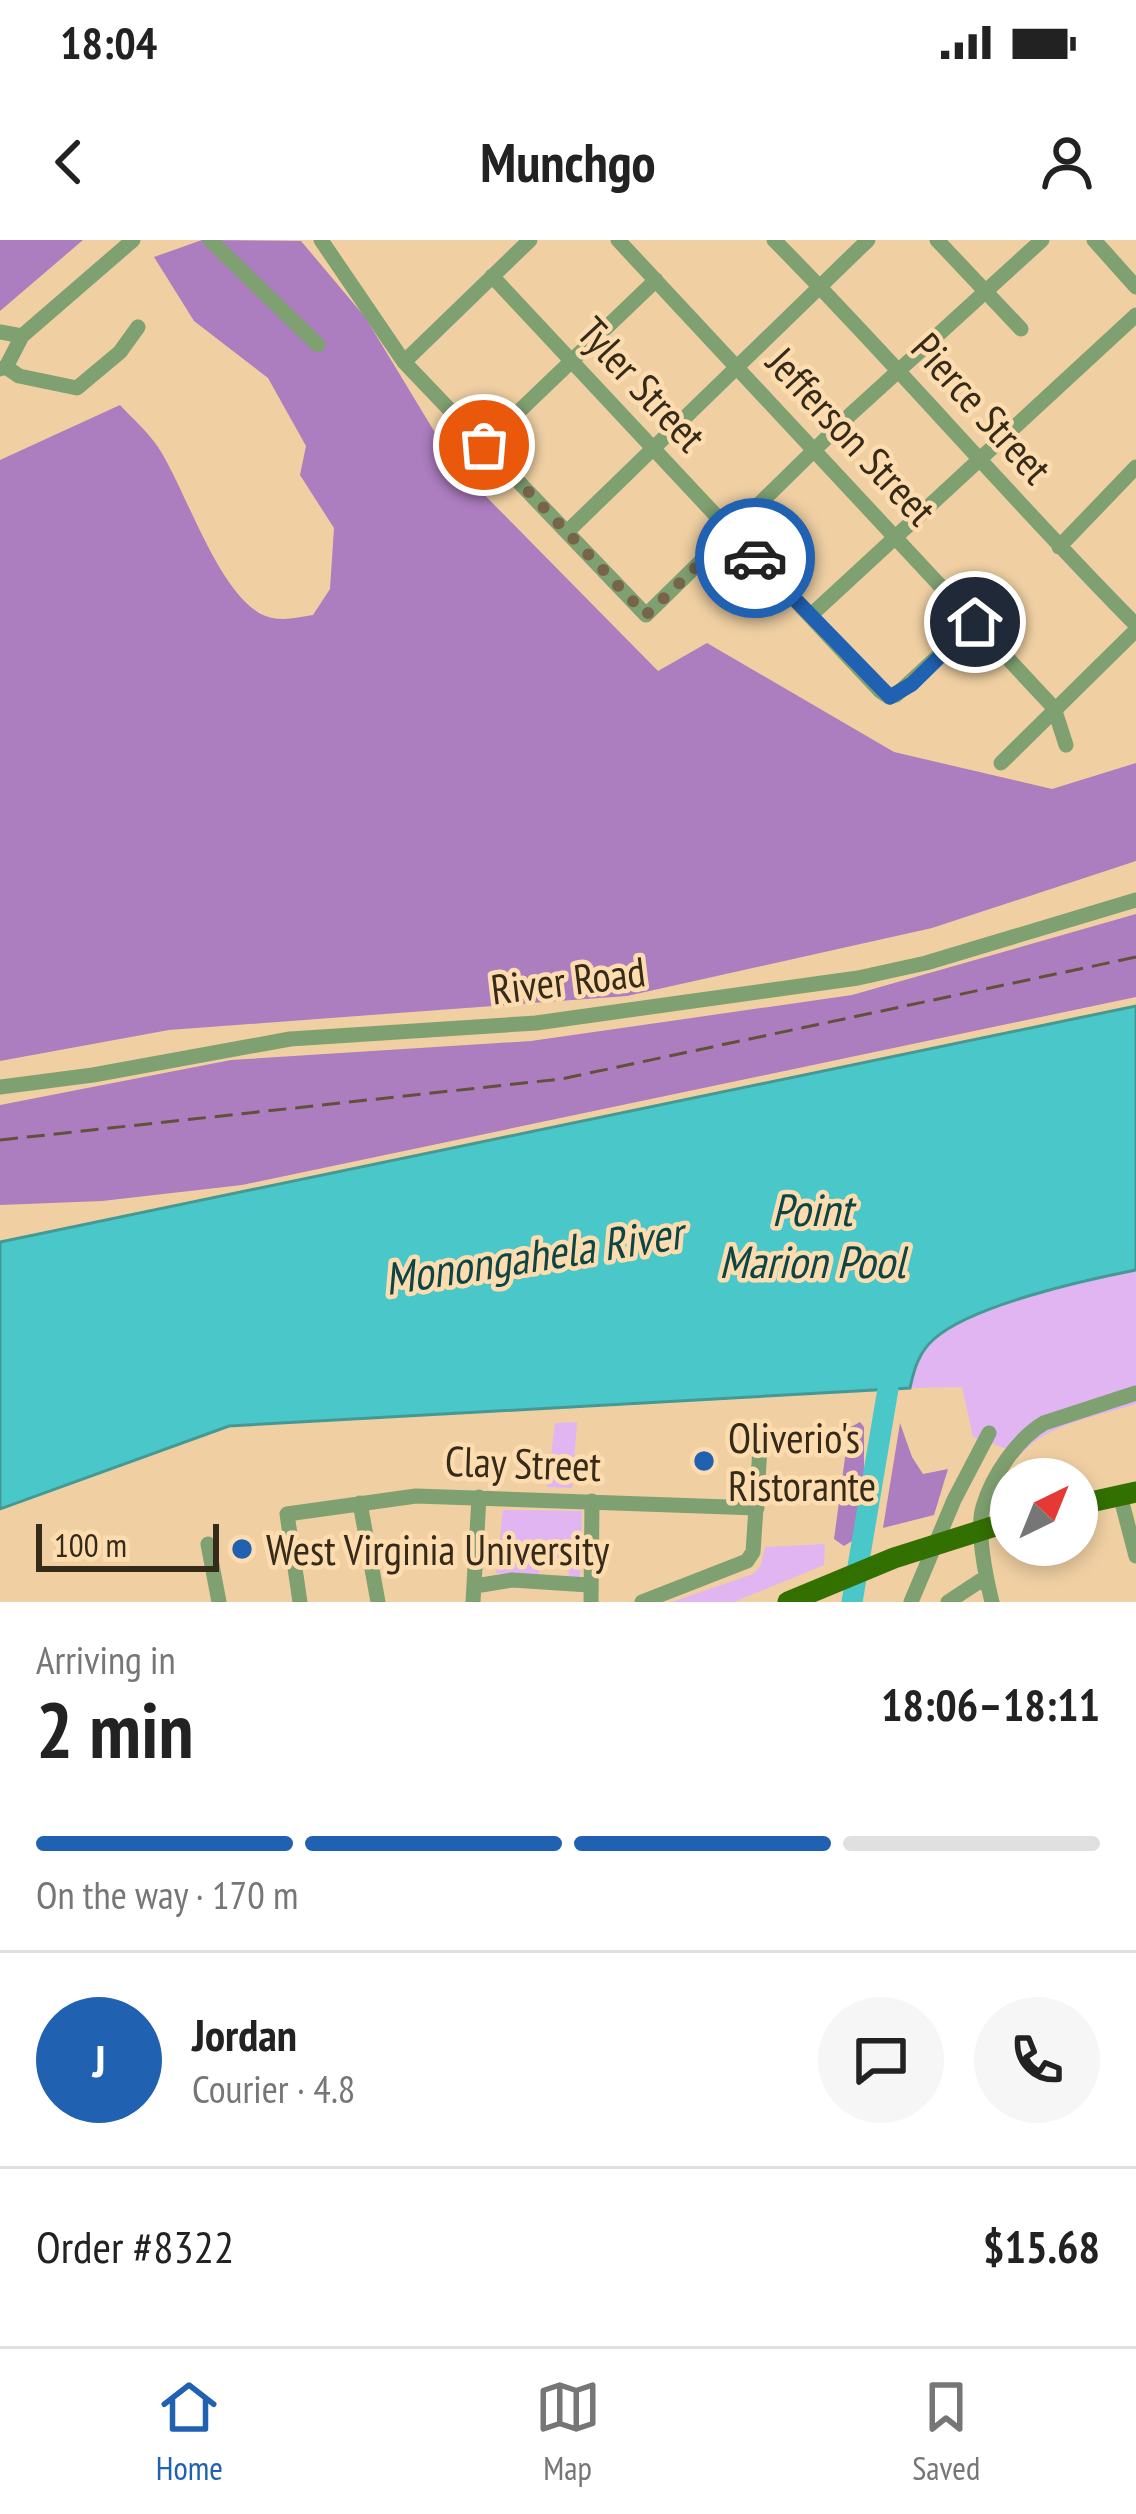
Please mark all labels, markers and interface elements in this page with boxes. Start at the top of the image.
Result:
text: 18:04 [60,13,157,71]
text: Munchgo [480,127,656,197]
icon: back [36,129,102,195]
icon: person [1034,129,1100,195]
street label: Tyler Street [566,305,719,463]
street label: Pierce Street [900,321,1064,495]
street label: Jefferson Street [754,334,949,537]
pin [433,394,535,496]
icon: bag [451,412,517,478]
courier [695,498,815,618]
icon: car [722,525,788,591]
pin [924,571,1026,673]
icon: home [942,589,1008,655]
street label: River Road [488,943,648,1017]
water label: Point Marion Pool [719,1180,908,1290]
water label: Monongahela River [380,1202,692,1307]
place label: Oliverio's Ristorante [728,1410,876,1513]
street label: Clay Street [444,1433,602,1493]
marker: Oliverio's Ristorante [691,1448,717,1474]
north arrow [990,1458,1098,1566]
map controls [990,1458,1098,1566]
scale bar [36,1518,219,1571]
place label: West Virginia University [266,1522,609,1577]
text: 100 m [54,1523,127,1566]
marker: West Virginia University [229,1536,255,1562]
text: Arriving in [36,1634,176,1685]
text: 18:06–18:11 [881,1675,1100,1733]
text: 2 min [36,1679,194,1780]
text: On the way · 170 m [36,1869,298,1920]
button: chat [818,1997,944,2123]
button: phone [974,1997,1100,2123]
text: Jordan [192,2005,297,2063]
text: J [92,2031,106,2089]
text: Courier · 4.8 [192,2063,355,2114]
text: Order #8322 [36,2217,234,2275]
text: $15.68 [983,2217,1100,2275]
tab: Home [156,2374,223,2489]
tab: Map [535,2374,601,2489]
tab: Saved [912,2374,980,2489]

